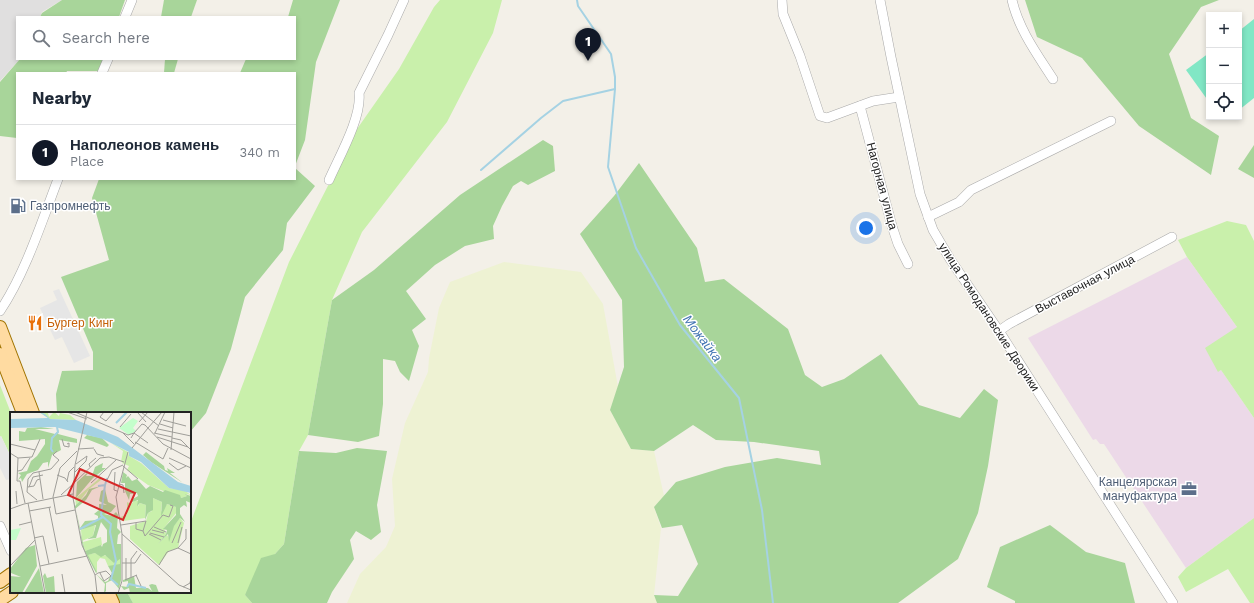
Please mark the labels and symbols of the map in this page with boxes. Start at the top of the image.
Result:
pin: 1 [575,28,601,61]
street label: Нагорная улица [864,141,900,231]
fuel station icon: Газпромнефть [9,197,27,215]
place label: Газпромнефть [30,199,111,213]
your location [856,218,876,238]
street label: улица Ромодановские Дворики [936,240,1042,394]
street label: Выставочная улица [1033,252,1137,316]
water label: Можайка [680,312,725,365]
restaurant icon: Бургер Кинг [26,314,44,332]
place label: Бургер Кинг [47,316,114,330]
inset map [10,412,191,593]
place label: Канцелярская мануфактура [1099,475,1177,503]
office icon: Канцелярская мануфактура [1180,480,1198,498]

